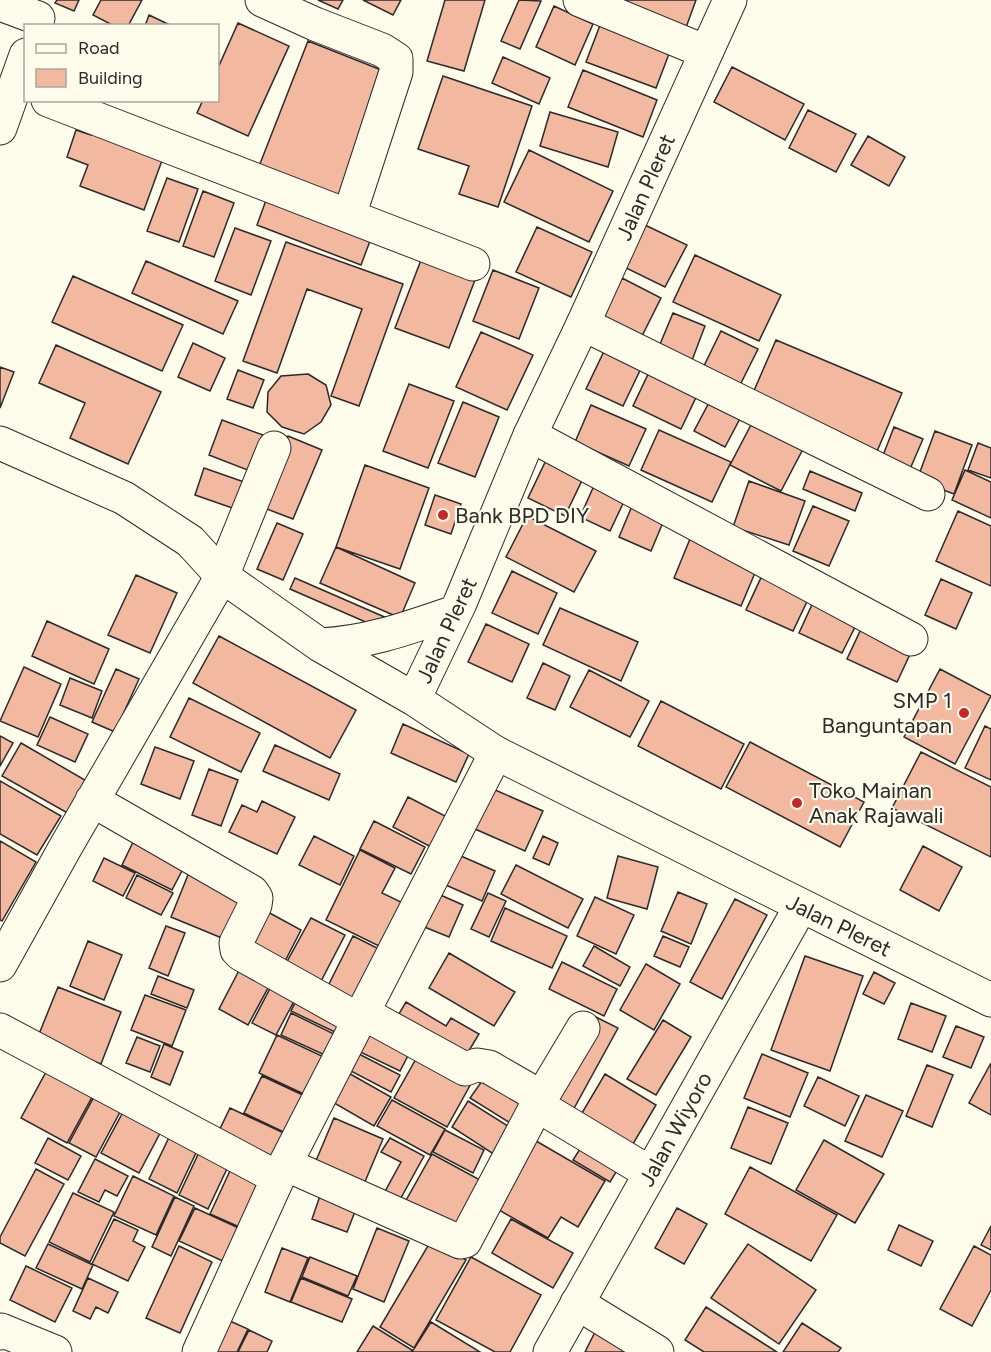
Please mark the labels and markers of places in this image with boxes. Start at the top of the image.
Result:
place label: Bank BPD DIY [455,502,590,529]
marker: Bank BPD DIY [436,508,450,522]
place label: SMP 1 Banguntapan [822,687,952,739]
marker: SMP 1 Banguntapan [957,706,971,720]
place label: Toko Mainan Anak Rajawali [809,777,944,829]
marker: Toko Mainan Anak Rajawali [790,796,804,810]

